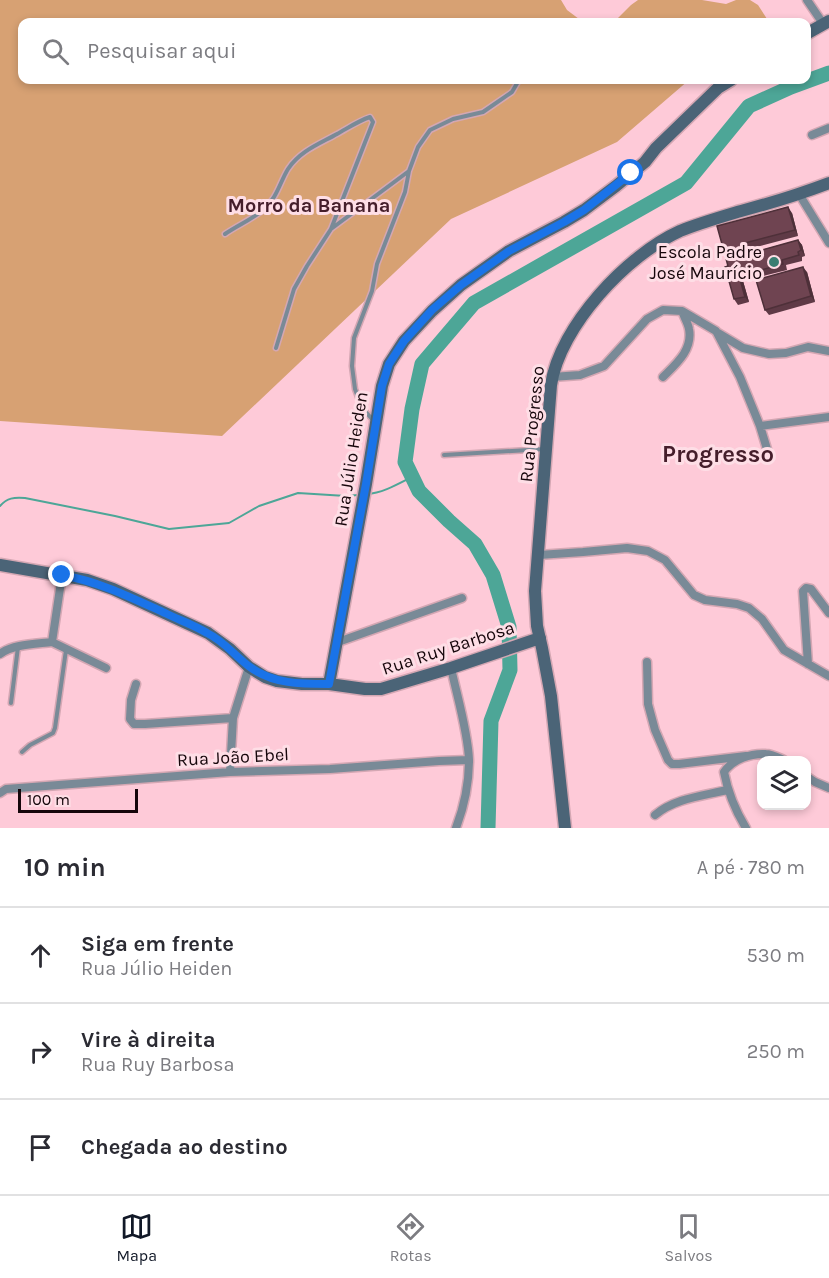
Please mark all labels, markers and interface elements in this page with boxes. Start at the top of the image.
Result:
search box [18,18,811,84]
icon: search [39,35,72,68]
text: Pesquisar aqui [87,38,236,64]
route start [617,159,643,185]
district label: Morro da Banana [228,194,390,217]
place label: Escola Padre José Maurício [650,241,762,284]
marker: Escola Padre José Maurício [767,255,781,269]
street label: Rua Progresso [515,365,549,483]
street label: Rua Júlio Heiden [329,390,373,528]
district label: Progresso [662,440,774,468]
route end [48,561,74,587]
street label: Rua Ruy Barbosa [379,616,517,680]
street label: Rua João Ebel [176,743,290,771]
map controls [757,756,811,810]
button: layers [757,756,811,810]
scale bar [18,786,138,814]
text: 100 m [27,790,70,809]
text: 10 min [24,852,106,883]
text: A pé · 780 m [697,856,805,879]
text: Siga em frente [81,931,234,957]
icon: ahead [24,939,57,972]
text: 530 m [747,944,805,967]
text: Rua Júlio Heiden [81,957,232,980]
text: Vire à direita [81,1027,216,1053]
icon: right [24,1035,57,1068]
text: 250 m [747,1040,805,1063]
text: Rua Ruy Barbosa [81,1053,235,1076]
icon: arrive [24,1131,57,1164]
text: Chegada ao destino [81,1134,288,1160]
tab: Mapa [116,1210,157,1265]
tab: Rotas [390,1210,432,1265]
tab: Salvos [664,1210,713,1265]

